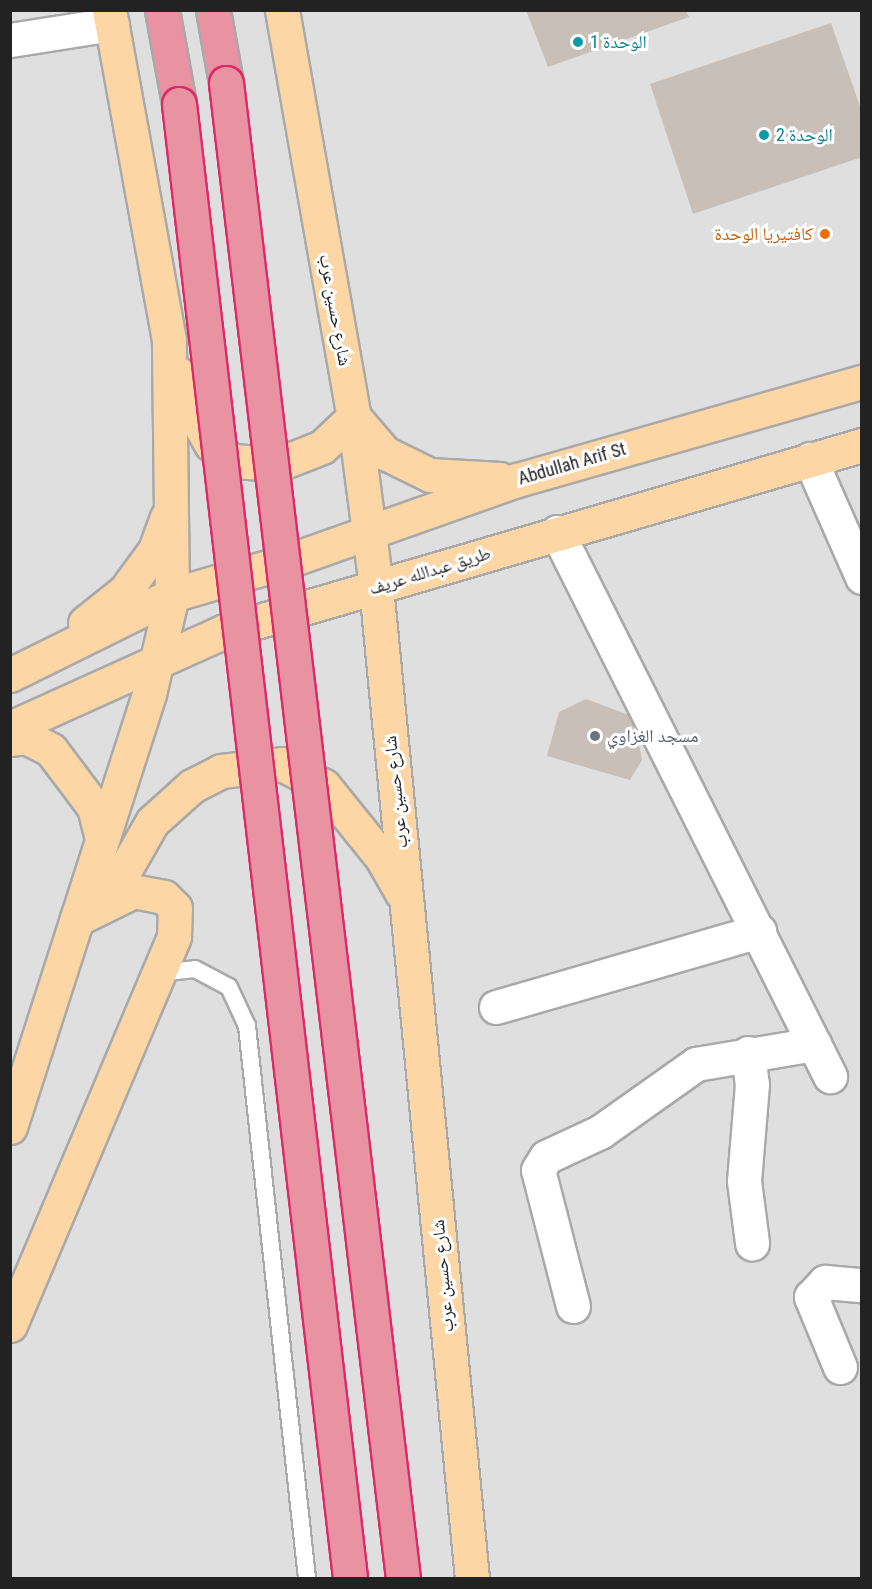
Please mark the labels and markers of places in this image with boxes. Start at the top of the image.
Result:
place label: الوحدة 1 [590,31,647,53]
marker: الوحدة 1 [571,35,585,49]
place label: الوحدة 2 [776,124,833,146]
marker: الوحدة 2 [757,128,771,142]
place label: كافتيريا الوحدة [714,223,813,245]
marker: كافتيريا الوحدة [818,227,832,241]
place label: مسجد الغزاوي [607,725,698,747]
marker: مسجد الغزاوي [588,729,602,743]

